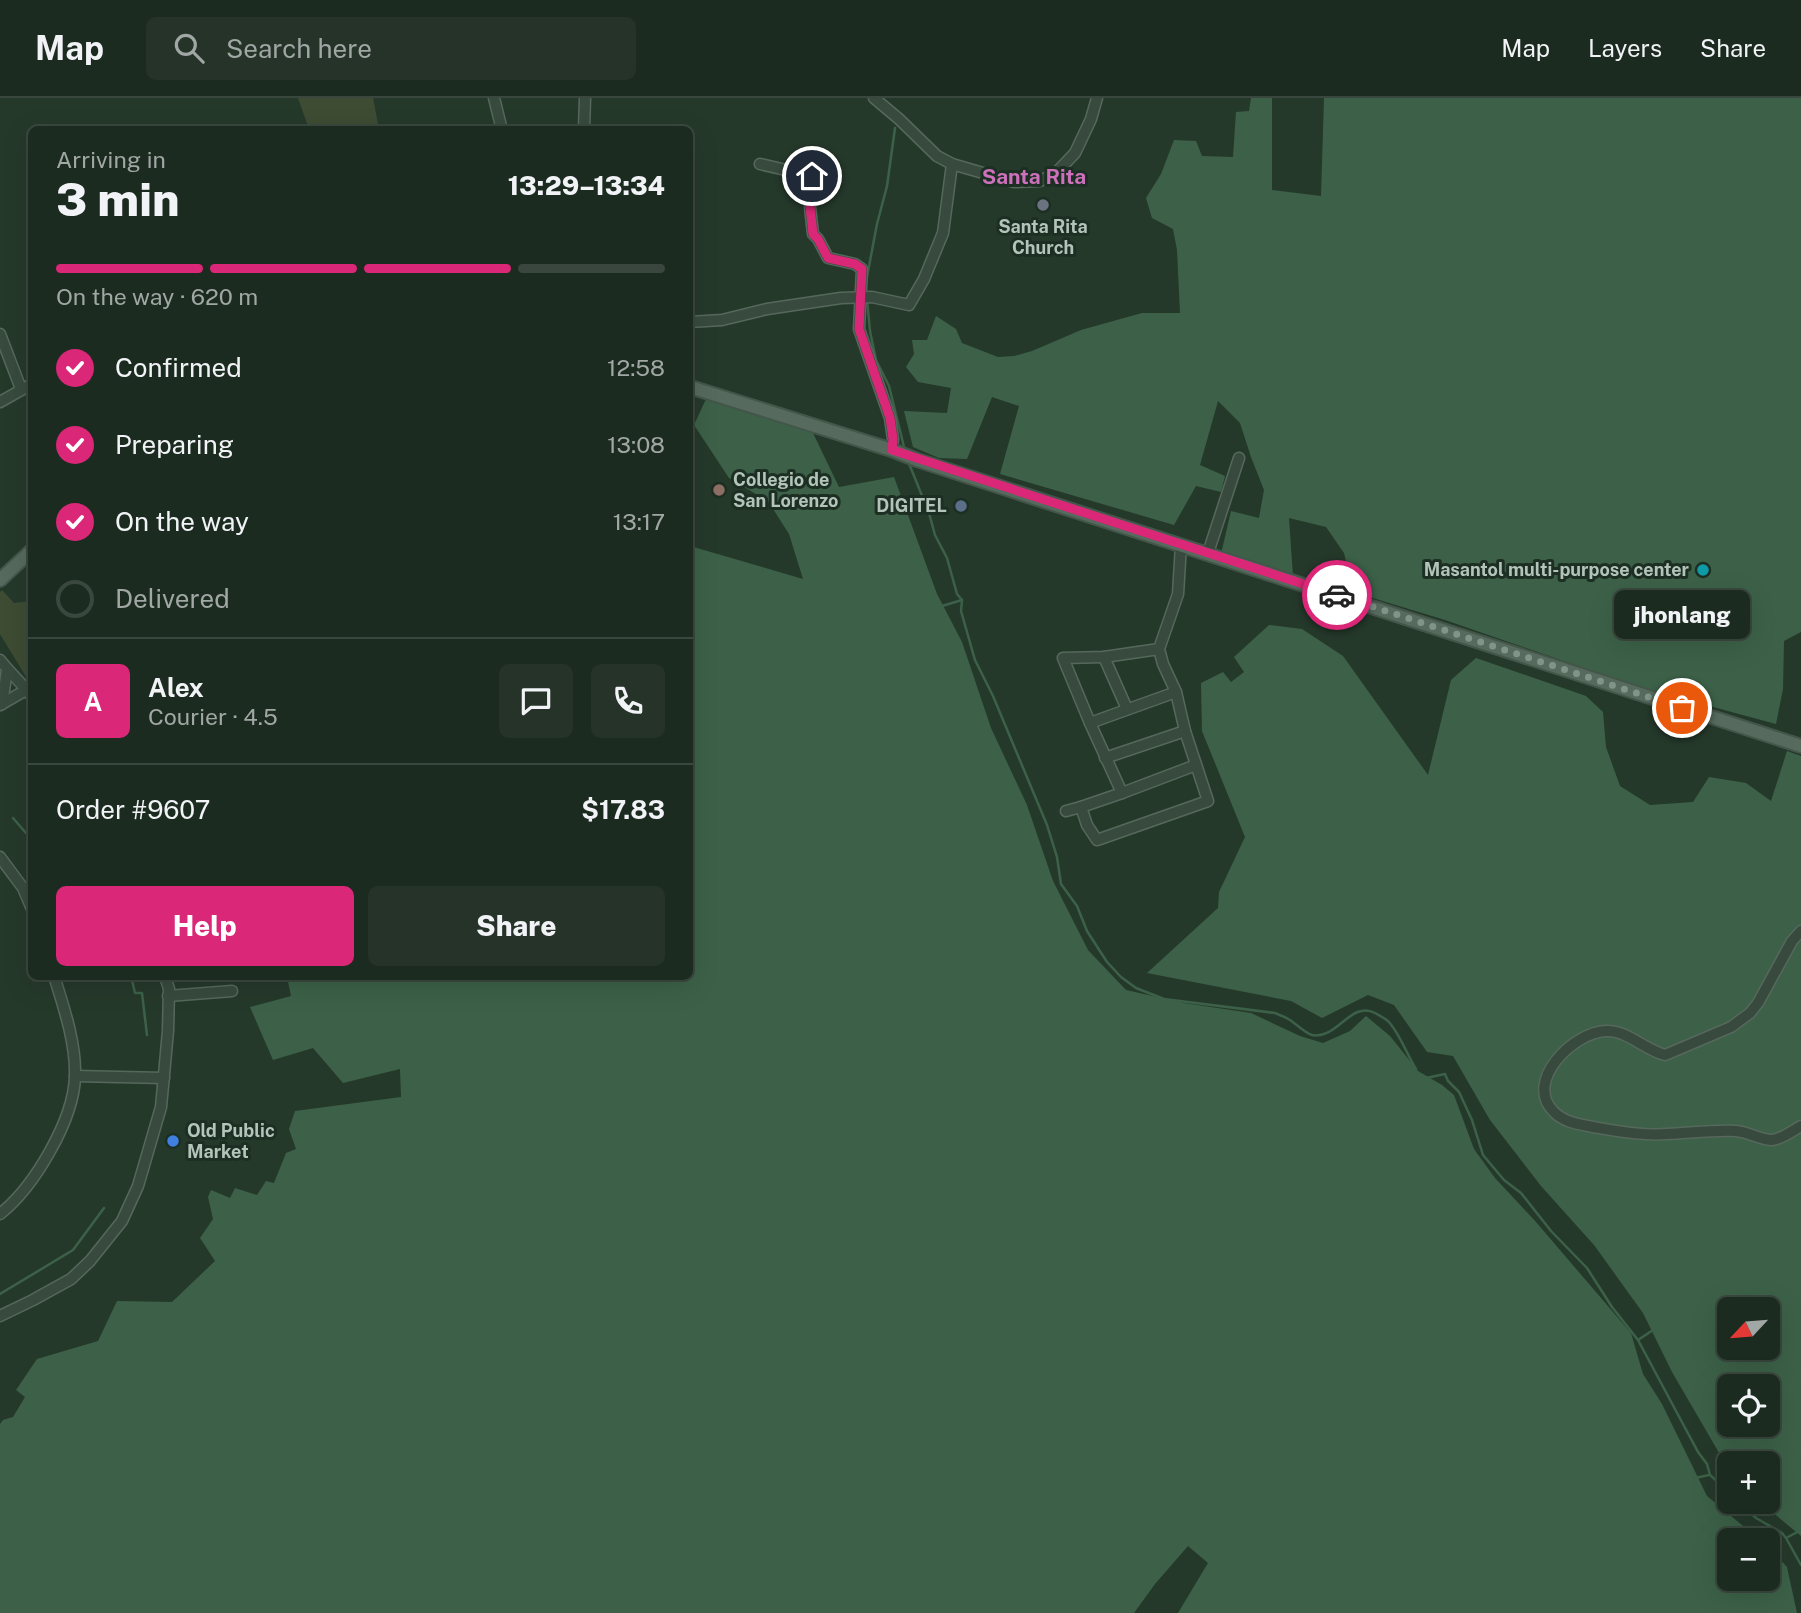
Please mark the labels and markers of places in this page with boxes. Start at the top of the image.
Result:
pin [782,146,842,206]
marker: Santa Rita Church [1035,197,1051,213]
place label: Santa Rita Church [998,216,1088,258]
place label: Collegio de San Lorenzo [733,469,838,511]
marker: Collegio de San Lorenzo [711,482,727,498]
place label: DIGITEL [876,495,947,516]
marker: DIGITEL [953,498,969,514]
place label: Masantol multi-purpose center [1424,559,1690,580]
marker: Masantol multi-purpose center [1695,562,1711,578]
callout: jhonlang [1614,589,1750,638]
pin [1652,678,1712,738]
place label: Old Public Market [187,1120,275,1162]
marker: Old Public Market [165,1133,181,1149]

